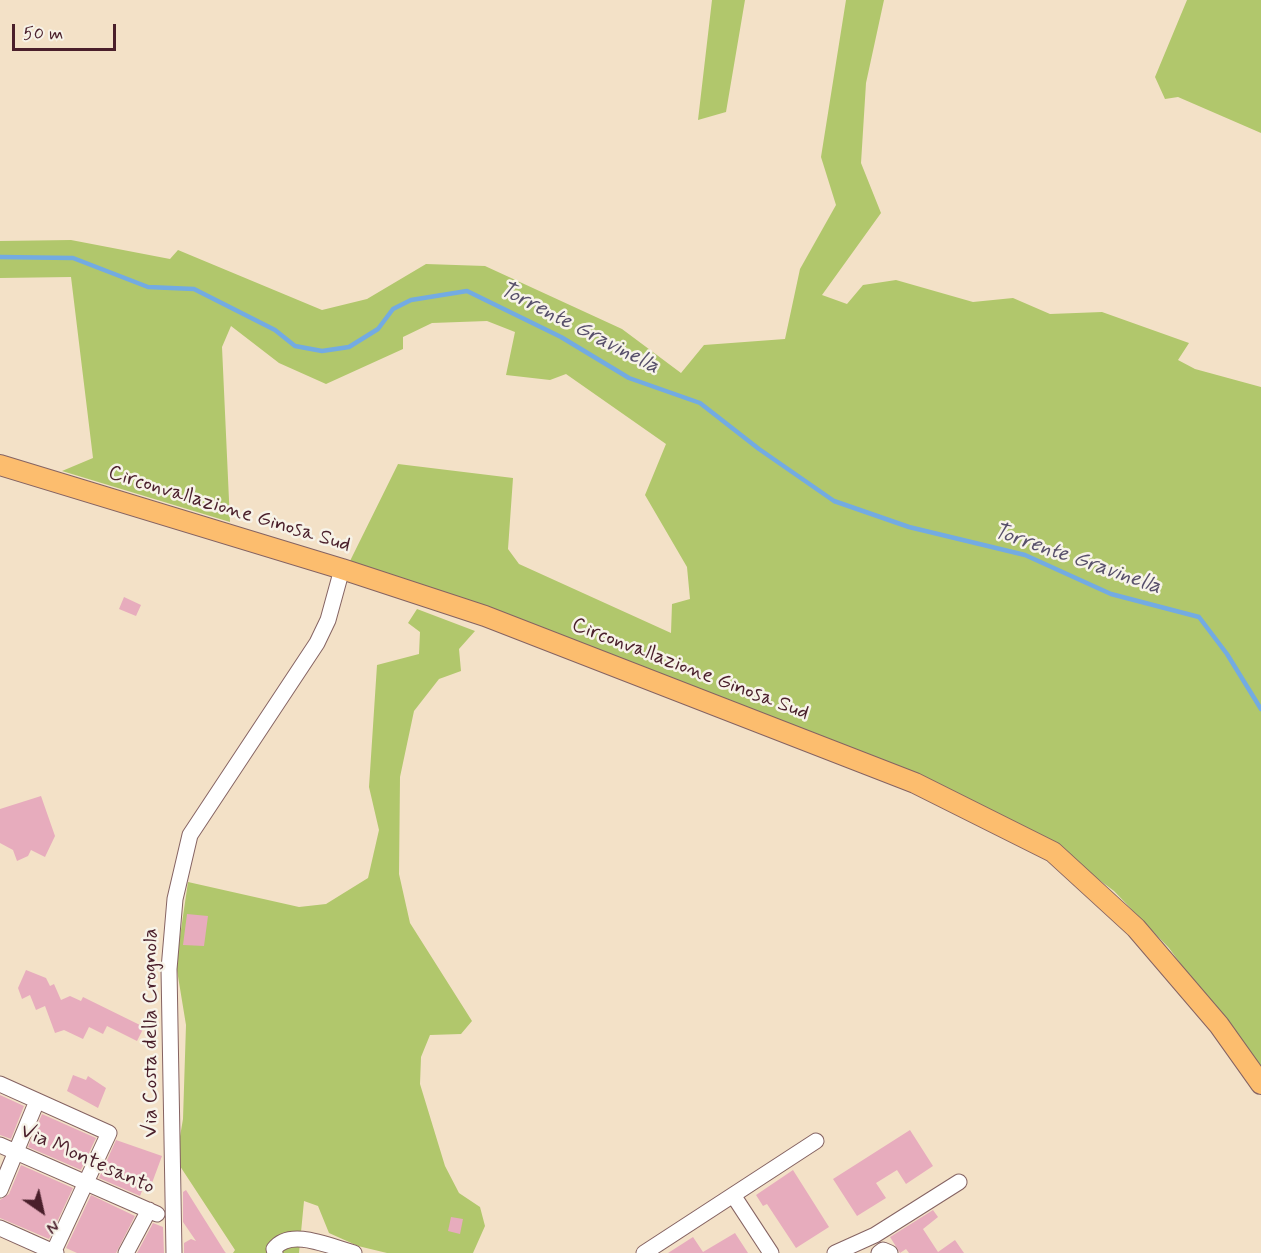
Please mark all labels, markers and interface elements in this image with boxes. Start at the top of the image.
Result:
scale bar [15,12,118,50]
text: 50 m [23,22,63,46]
water label: Torrente Gravinella [494,277,664,381]
street label: Circonvallazione Ginosa Sud [105,461,353,559]
water label: Torrente Gravinella [989,519,1165,601]
street label: Circonvallazione Ginosa Sud [568,613,812,727]
street label: Via Costa della Crognola [139,928,165,1138]
street label: Via Montesanto [16,1119,158,1201]
north arrow [12,1181,72,1241]
text: N [42,1215,63,1238]

